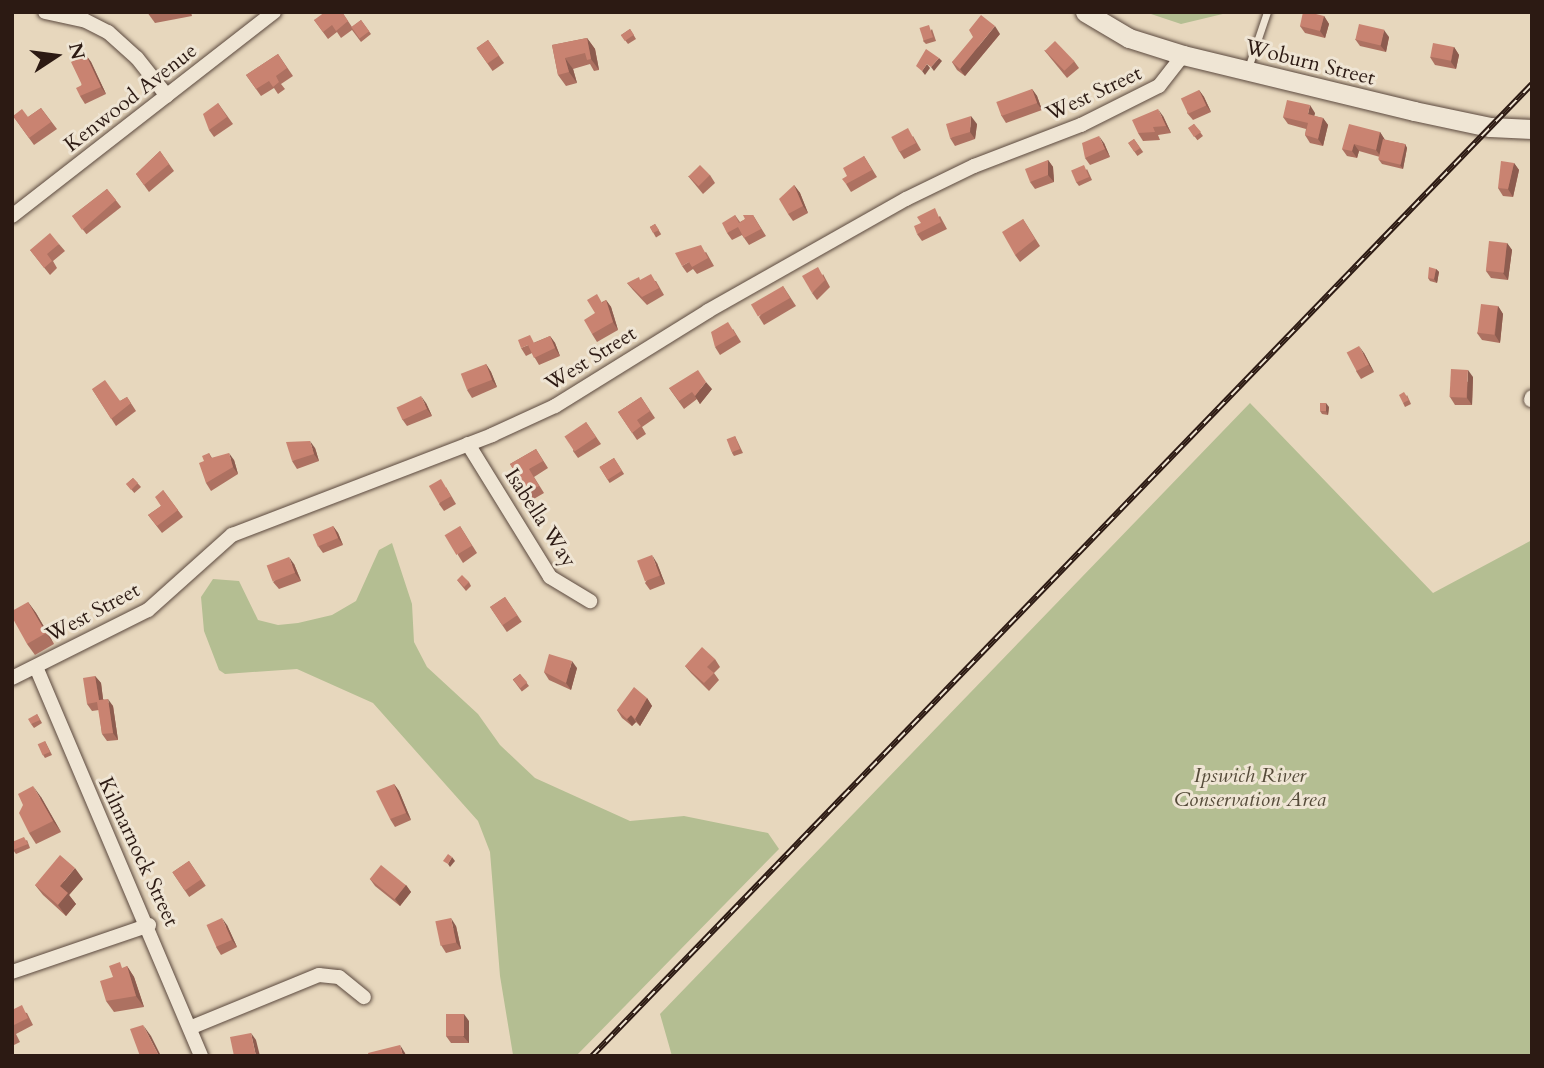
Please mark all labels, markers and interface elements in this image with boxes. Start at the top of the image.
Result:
north arrow [21,21,91,91]
street label: Woburn Street [1242,35,1378,91]
street label: Kenwood Avenue [60,38,202,158]
text: N [62,40,91,62]
street label: West Street [1042,61,1146,127]
street label: West Street [541,321,641,397]
street label: Isabella Way [499,464,581,572]
street label: West Street [42,578,144,648]
park label: Ipswich River Conservation Area [1174,763,1326,813]
street label: Kilmarnock Street [92,773,184,931]

